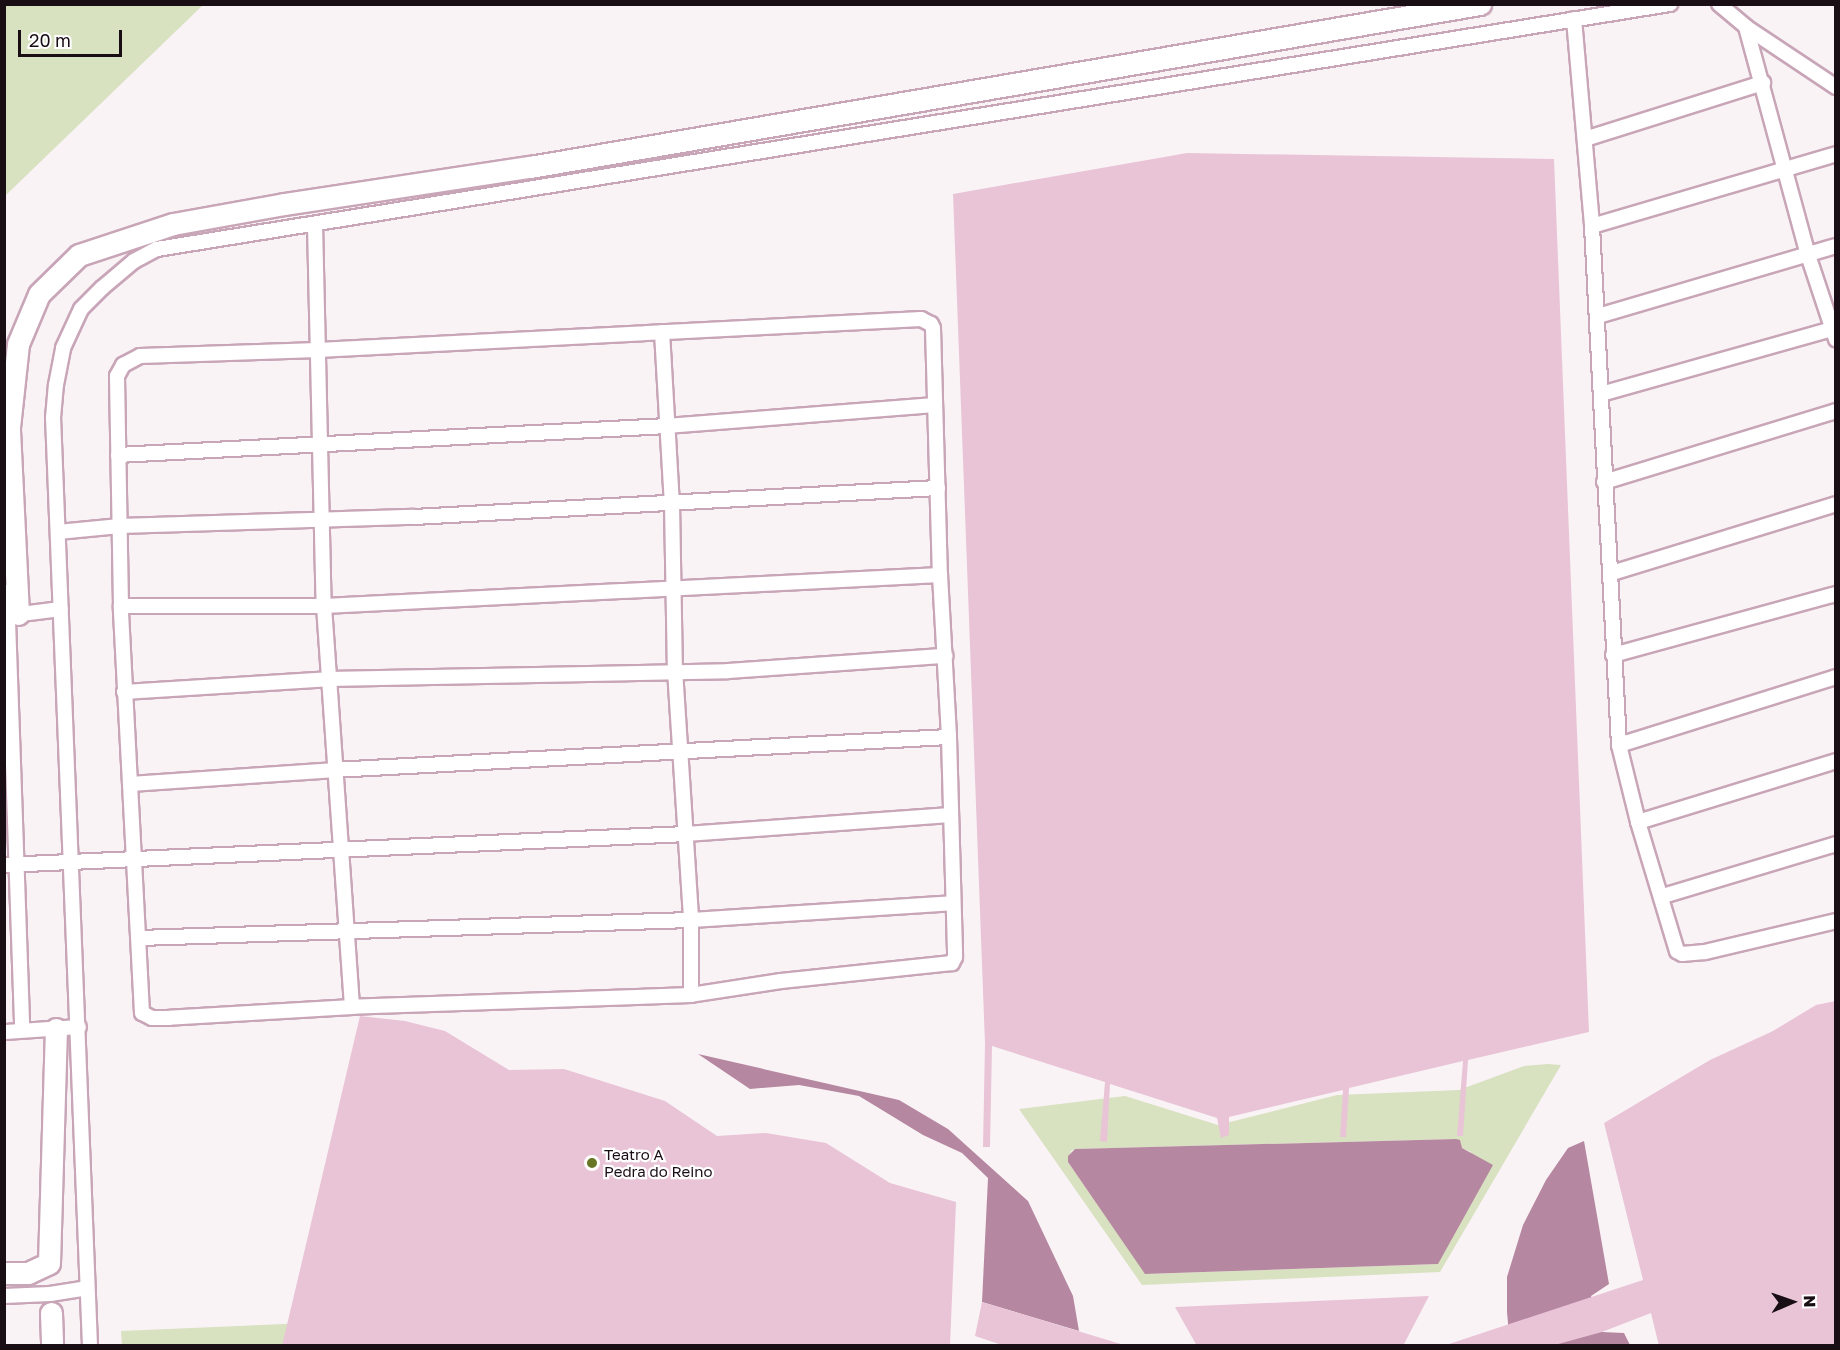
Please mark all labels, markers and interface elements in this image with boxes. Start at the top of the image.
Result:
scale bar [21,18,124,56]
text: 20 m [29,29,71,51]
place label: Teatro A Pedra do Reino [604,1145,712,1180]
marker: Teatro A Pedra do Reino [585,1156,599,1170]
north arrow [1762,1272,1822,1332]
text: N [1800,1295,1820,1308]

